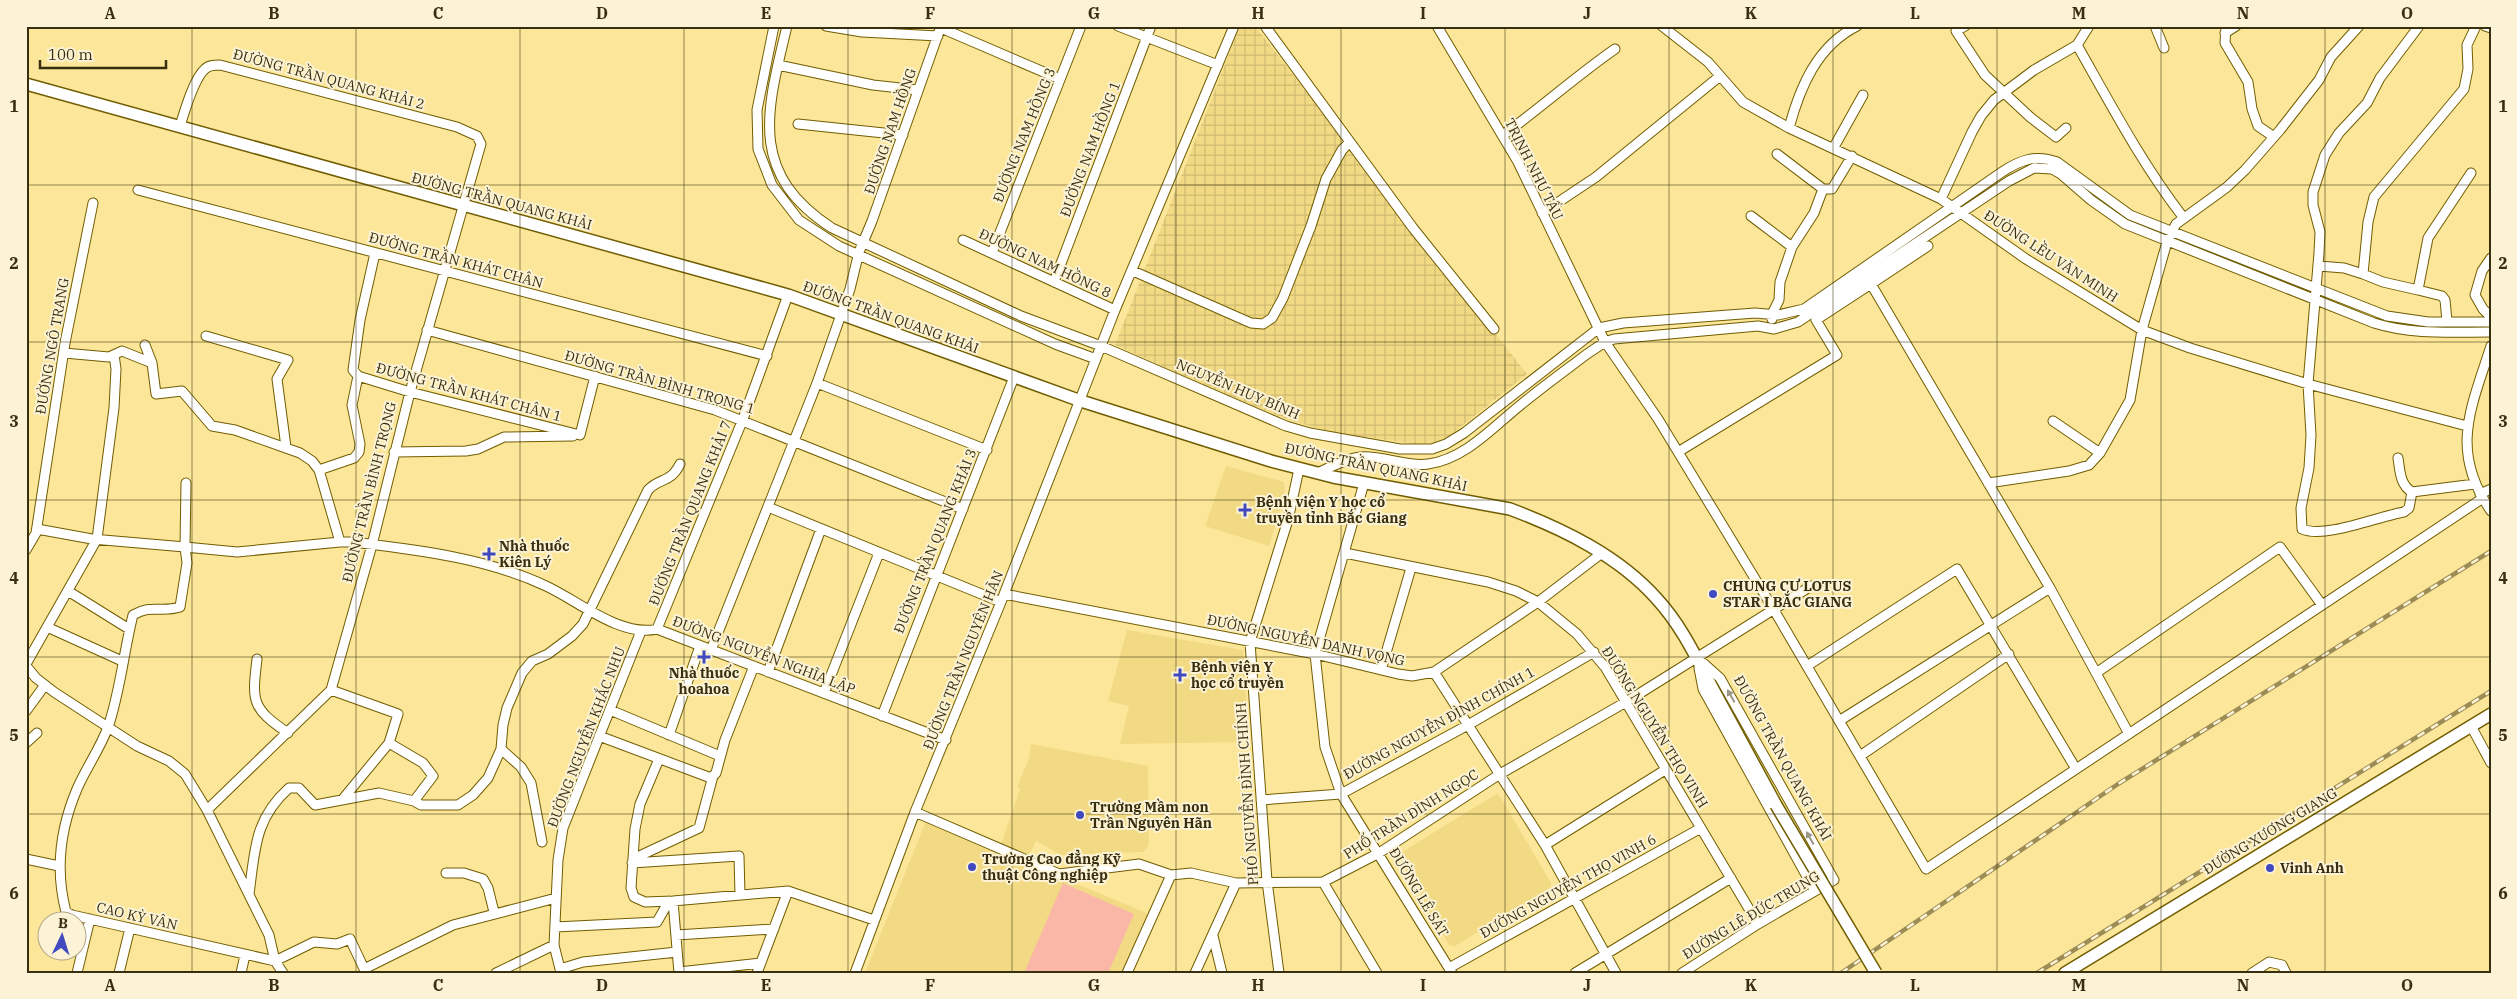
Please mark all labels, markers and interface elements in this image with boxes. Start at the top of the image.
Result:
text: A [104,3,116,23]
text: B [268,3,280,23]
text: C [433,3,443,23]
text: D [596,3,608,23]
text: E [761,3,771,23]
text: F [925,3,935,23]
text: G [1088,3,1100,23]
text: H [1252,3,1265,23]
text: I [1420,3,1426,23]
text: J [1583,3,1591,23]
text: K [1745,3,1758,23]
text: L [1910,3,1920,23]
text: M [2072,3,2086,23]
text: N [2237,3,2249,23]
text: O [2401,3,2413,23]
scale bar [40,38,166,70]
street label: ĐƯỜNG TRẦN QUANG KHẢI 2 [231,42,428,113]
text: 100 m [48,45,93,64]
street label: ĐƯỜNG NAM HỒNG 3 [986,64,1059,205]
street label: ĐƯỜNG NAM HỒNG [857,65,920,196]
street label: ĐƯỜNG NAM HỒNG 1 [1053,78,1124,219]
text: 1 [9,96,19,116]
text: 1 [2498,96,2508,116]
street label: TRỊNH NHƯ TẤU [1501,114,1570,223]
street label: ĐƯỜNG TRẦN QUANG KHẢI [410,165,595,234]
street label: ĐƯỜNG LỀU VĂN MINH [1980,203,2123,306]
street label: ĐƯỜNG NAM HỒNG 8 [976,222,1115,302]
street label: ĐƯỜNG TRẦN KHÁT CHÂN [367,225,546,292]
text: 2 [9,253,19,273]
text: 2 [2498,253,2508,273]
street label: ĐƯỜNG TRẦN QUANG KHẢI [801,274,983,357]
street label: ĐƯỜNG NGÔ TRANG [30,276,73,416]
street label: ĐƯỜNG TRẦN BÌNH TRỌNG 1 [563,343,758,418]
street label: NGUYỄN HUY BÍNH [1173,353,1303,423]
street label: ĐƯỜNG TRẦN KHÁT CHÂN 1 [374,356,564,425]
street label: ĐƯỜNG TRẦN BÌNH TRỌNG [335,399,400,584]
text: 3 [9,411,19,431]
text: 3 [2498,411,2508,431]
street label: ĐƯỜNG TRẦN QUANG KHẢI 7 [642,417,735,608]
street label: ĐƯỜNG TRẦN QUANG KHẢI [1283,436,1470,495]
street label: ĐƯỜNG TRẦN QUANG KHẢI 3 [887,445,980,636]
place label: Bệnh viện Y học cổ truyền tỉnh Bắc Giang [1256,492,1407,527]
marker: Bệnh viện Y học cổ truyền tỉnh Bắc Giang [1238,503,1252,517]
place label: Nhà thuốc Kiên Lý [499,537,570,571]
marker: Nhà thuốc Kiên Lý [483,548,495,560]
street label: ĐƯỜNG TRẦN NGUYÊN HÃN [916,567,1007,752]
text: 4 [9,568,19,588]
text: 4 [2498,568,2508,588]
place label: CHUNG CƯ LOTUS STAR I BẮC GIANG [1723,577,1852,611]
marker: CHUNG CƯ LOTUS STAR I BẮC GIANG [1707,588,1719,600]
street label: ĐƯỜNG NGUYỄN DANH VỌNG [1205,608,1407,670]
street label: ĐƯỜNG NGUYỄN NGHĨA LẬP [670,610,859,698]
street label: ĐƯỜNG NGUYỄN THỌ VINH [1598,642,1714,811]
street label: ĐƯỜNG NGUYỄN KHẮC NHU [541,643,629,830]
marker: Nhà thuốc hoahoa [698,651,710,663]
place label: Bệnh viện Y học cổ truyền [1191,658,1284,692]
street label: ĐƯỜNG NGUYỄN ĐÌNH CHÍNH 1 [1339,661,1538,783]
place label: Nhà thuốc hoahoa [669,664,740,698]
marker: Bệnh viện Y học cổ truyền [1173,668,1187,682]
street label: ĐƯỜNG TRẦN QUANG KHẢI [1730,671,1839,844]
one-way arrow [1726,690,1735,703]
street label: PHỐ NGUYỄN ĐÌNH CHÍNH [1229,702,1262,886]
text: 5 [9,725,19,745]
text: 5 [2498,725,2508,745]
street label: PHỐ TRẦN ĐÌNH NGỌC [1339,763,1482,863]
street label: ĐƯỜNG XƯƠNG GIANG [2199,783,2341,878]
place label: Trường Mầm non Trần Nguyên Hãn [1090,798,1212,832]
marker: Trường Mầm non Trần Nguyên Hãn [1074,809,1086,821]
street label: ĐƯỜNG NGUYỄN THỌ VINH 6 [1476,828,1659,942]
one-way arrow [1806,831,1815,844]
street label: ĐƯỜNG LÊ SÁT [1385,844,1454,940]
place label: Trường Cao đẳng Kỹ thuật Công nghiệp [982,849,1121,884]
place label: Vinh Anh [2280,859,2344,877]
marker: Trường Cao đẳng Kỹ thuật Công nghiệp [966,861,978,873]
marker: Vinh Anh [2264,862,2276,874]
street label: ĐƯỜNG LÊ ĐỨC TRUNG [1679,866,1823,963]
text: 6 [9,883,19,903]
text: 6 [2498,883,2508,903]
street label: CAO KỲ VÂN [95,897,180,934]
north arrow [38,912,88,962]
text: B [57,914,69,932]
text: A [104,975,116,995]
text: B [268,975,280,995]
text: C [433,975,443,995]
text: D [596,975,608,995]
text: E [761,975,771,995]
text: F [925,975,935,995]
text: G [1088,975,1100,995]
text: H [1252,975,1265,995]
text: I [1420,975,1426,995]
text: J [1583,975,1591,995]
text: K [1745,975,1758,995]
text: L [1910,975,1920,995]
text: M [2072,975,2086,995]
text: N [2237,975,2249,995]
text: O [2401,975,2413,995]

